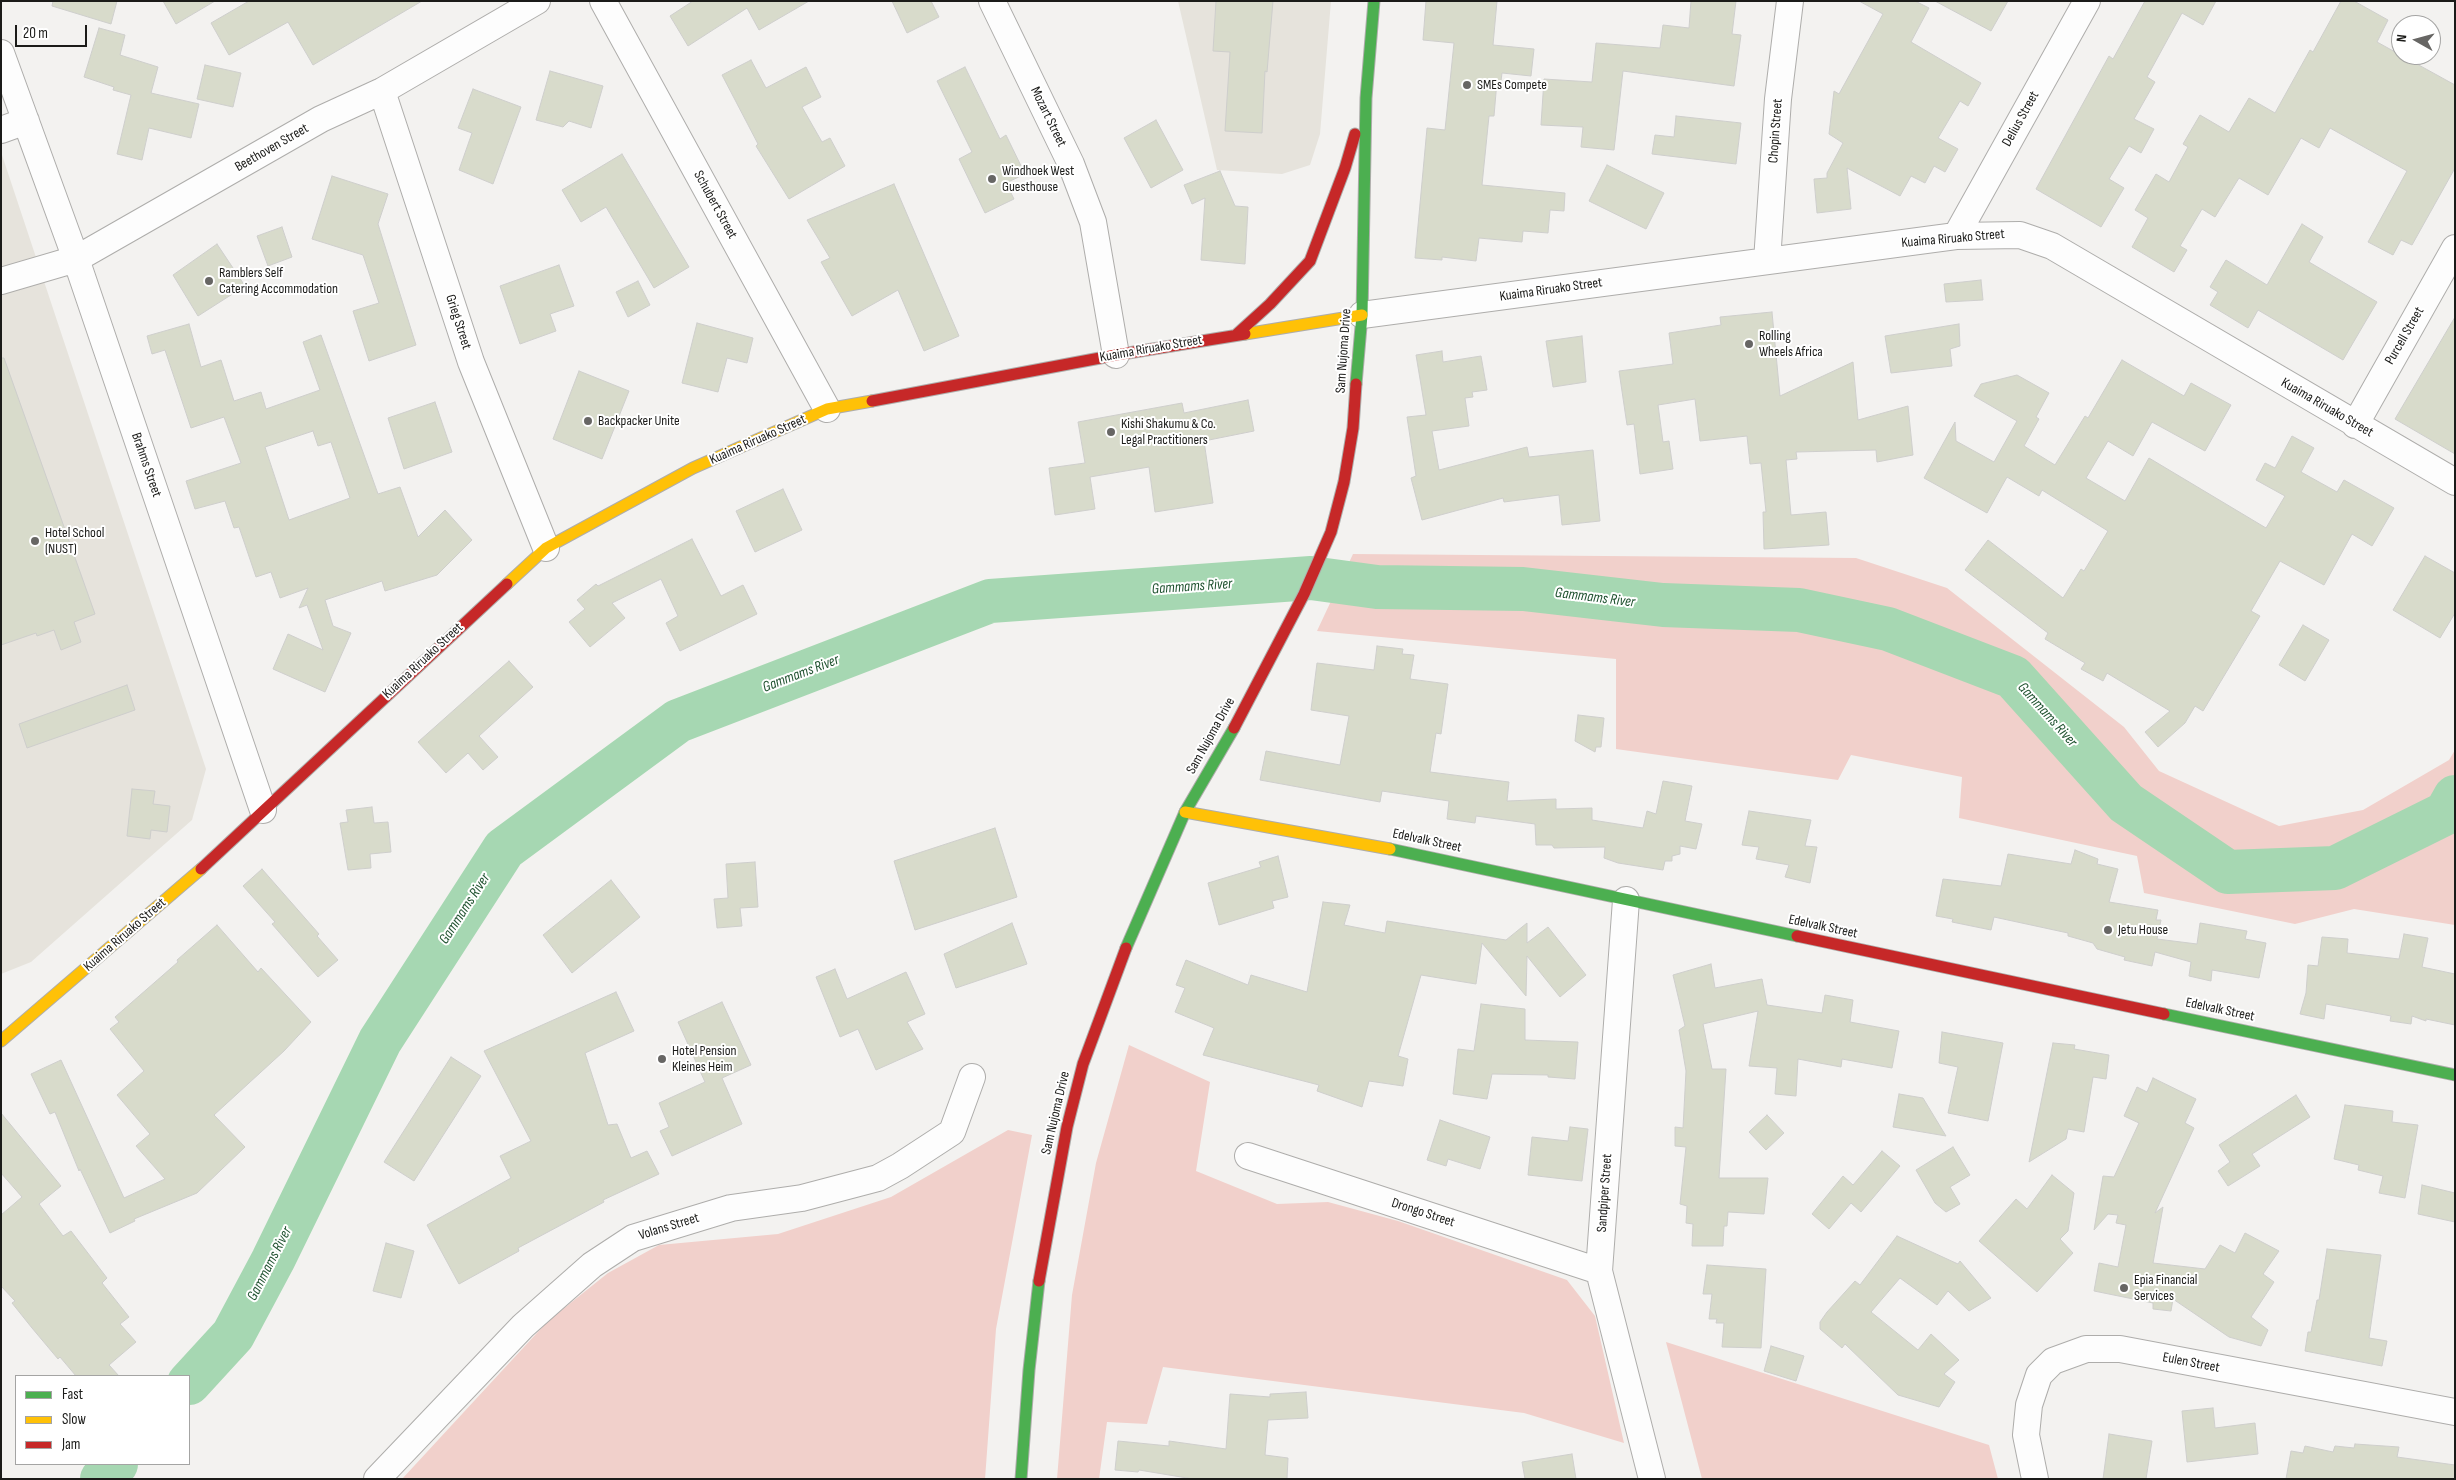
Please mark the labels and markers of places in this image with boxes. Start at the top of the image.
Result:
place label: SMEs Compete [1477,77,1547,93]
marker: SMEs Compete [1461,79,1473,91]
place label: Windhoek West Guesthouse [1002,163,1074,196]
marker: Windhoek West Guesthouse [986,173,998,185]
place label: Ramblers Self Catering Accommodation [219,265,338,298]
marker: Ramblers Self Catering Accommodation [203,275,215,287]
place label: Rolling Wheels Africa [1759,328,1823,361]
marker: Rolling Wheels Africa [1743,338,1755,350]
place label: Backpacker Unite [598,413,680,429]
marker: Backpacker Unite [582,415,594,427]
place label: Kishi Shakumu & Co. Legal Practitioners [1121,416,1216,448]
marker: Kishi Shakumu & Co. Legal Practitioners [1105,426,1117,438]
place label: Hotel School (NUST) [45,525,104,558]
marker: Hotel School (NUST) [29,535,41,547]
place label: Jetu House [2118,922,2168,938]
marker: Jetu House [2102,924,2114,936]
place label: Hotel Pension Kleines Heim [672,1043,736,1076]
marker: Hotel Pension Kleines Heim [656,1053,668,1065]
place label: Epia Financial Services [2134,1272,2197,1304]
marker: Epia Financial Services [2118,1282,2130,1294]

